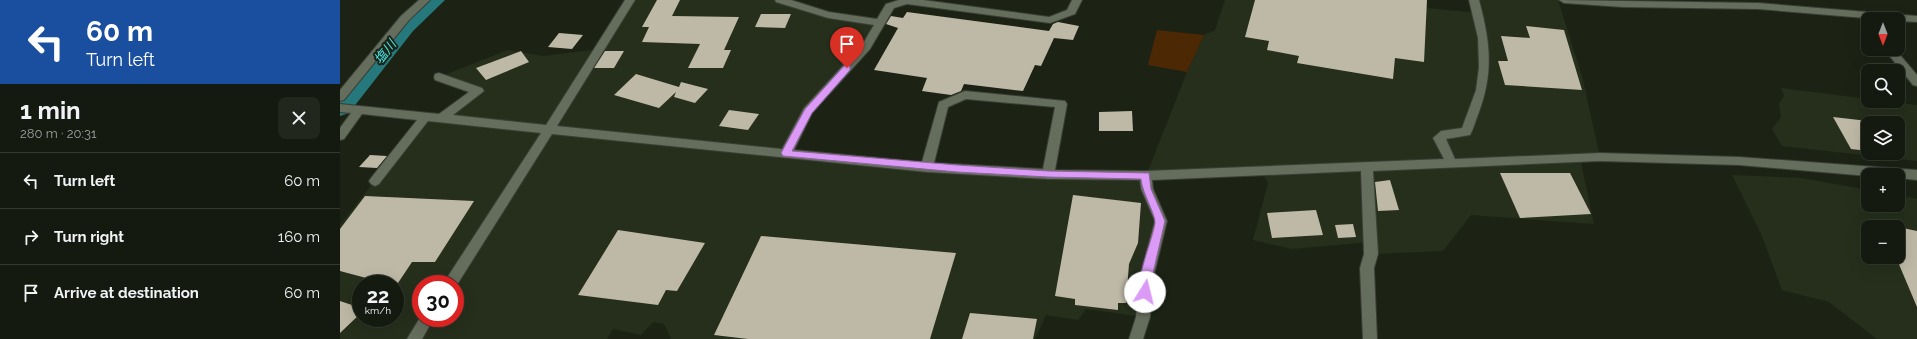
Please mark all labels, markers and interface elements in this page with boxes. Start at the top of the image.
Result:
north arrow [1861,12,1905,56]
map controls [1861,12,1905,264]
text: 60 m [86,15,153,48]
icon: left [20,16,72,68]
pin [830,27,864,68]
icon: arrive [836,33,858,55]
water label: 塩川 [371,36,400,67]
text: Turn left [86,49,155,70]
button: search [1861,64,1905,108]
text: 1 min [20,96,81,125]
button: close [278,97,320,139]
button: layers [1861,116,1905,160]
text: 280 m · 20:31 [20,126,96,141]
button: + [1861,168,1905,212]
icon: left [20,170,42,192]
text: Turn left [54,172,115,190]
text: 60 m [284,172,320,190]
button: − [1861,220,1905,264]
icon: right [20,226,42,248]
text: Turn right [54,228,124,246]
text: 160 m [278,228,320,246]
position arrow [1124,271,1166,313]
speed limit sign: 30 [412,275,464,327]
icon: arrive [20,282,42,304]
text: Arrive at destination [54,284,199,302]
text: 60 m [284,284,320,302]
text: 22 [367,284,389,308]
text: km/h [365,305,391,316]

